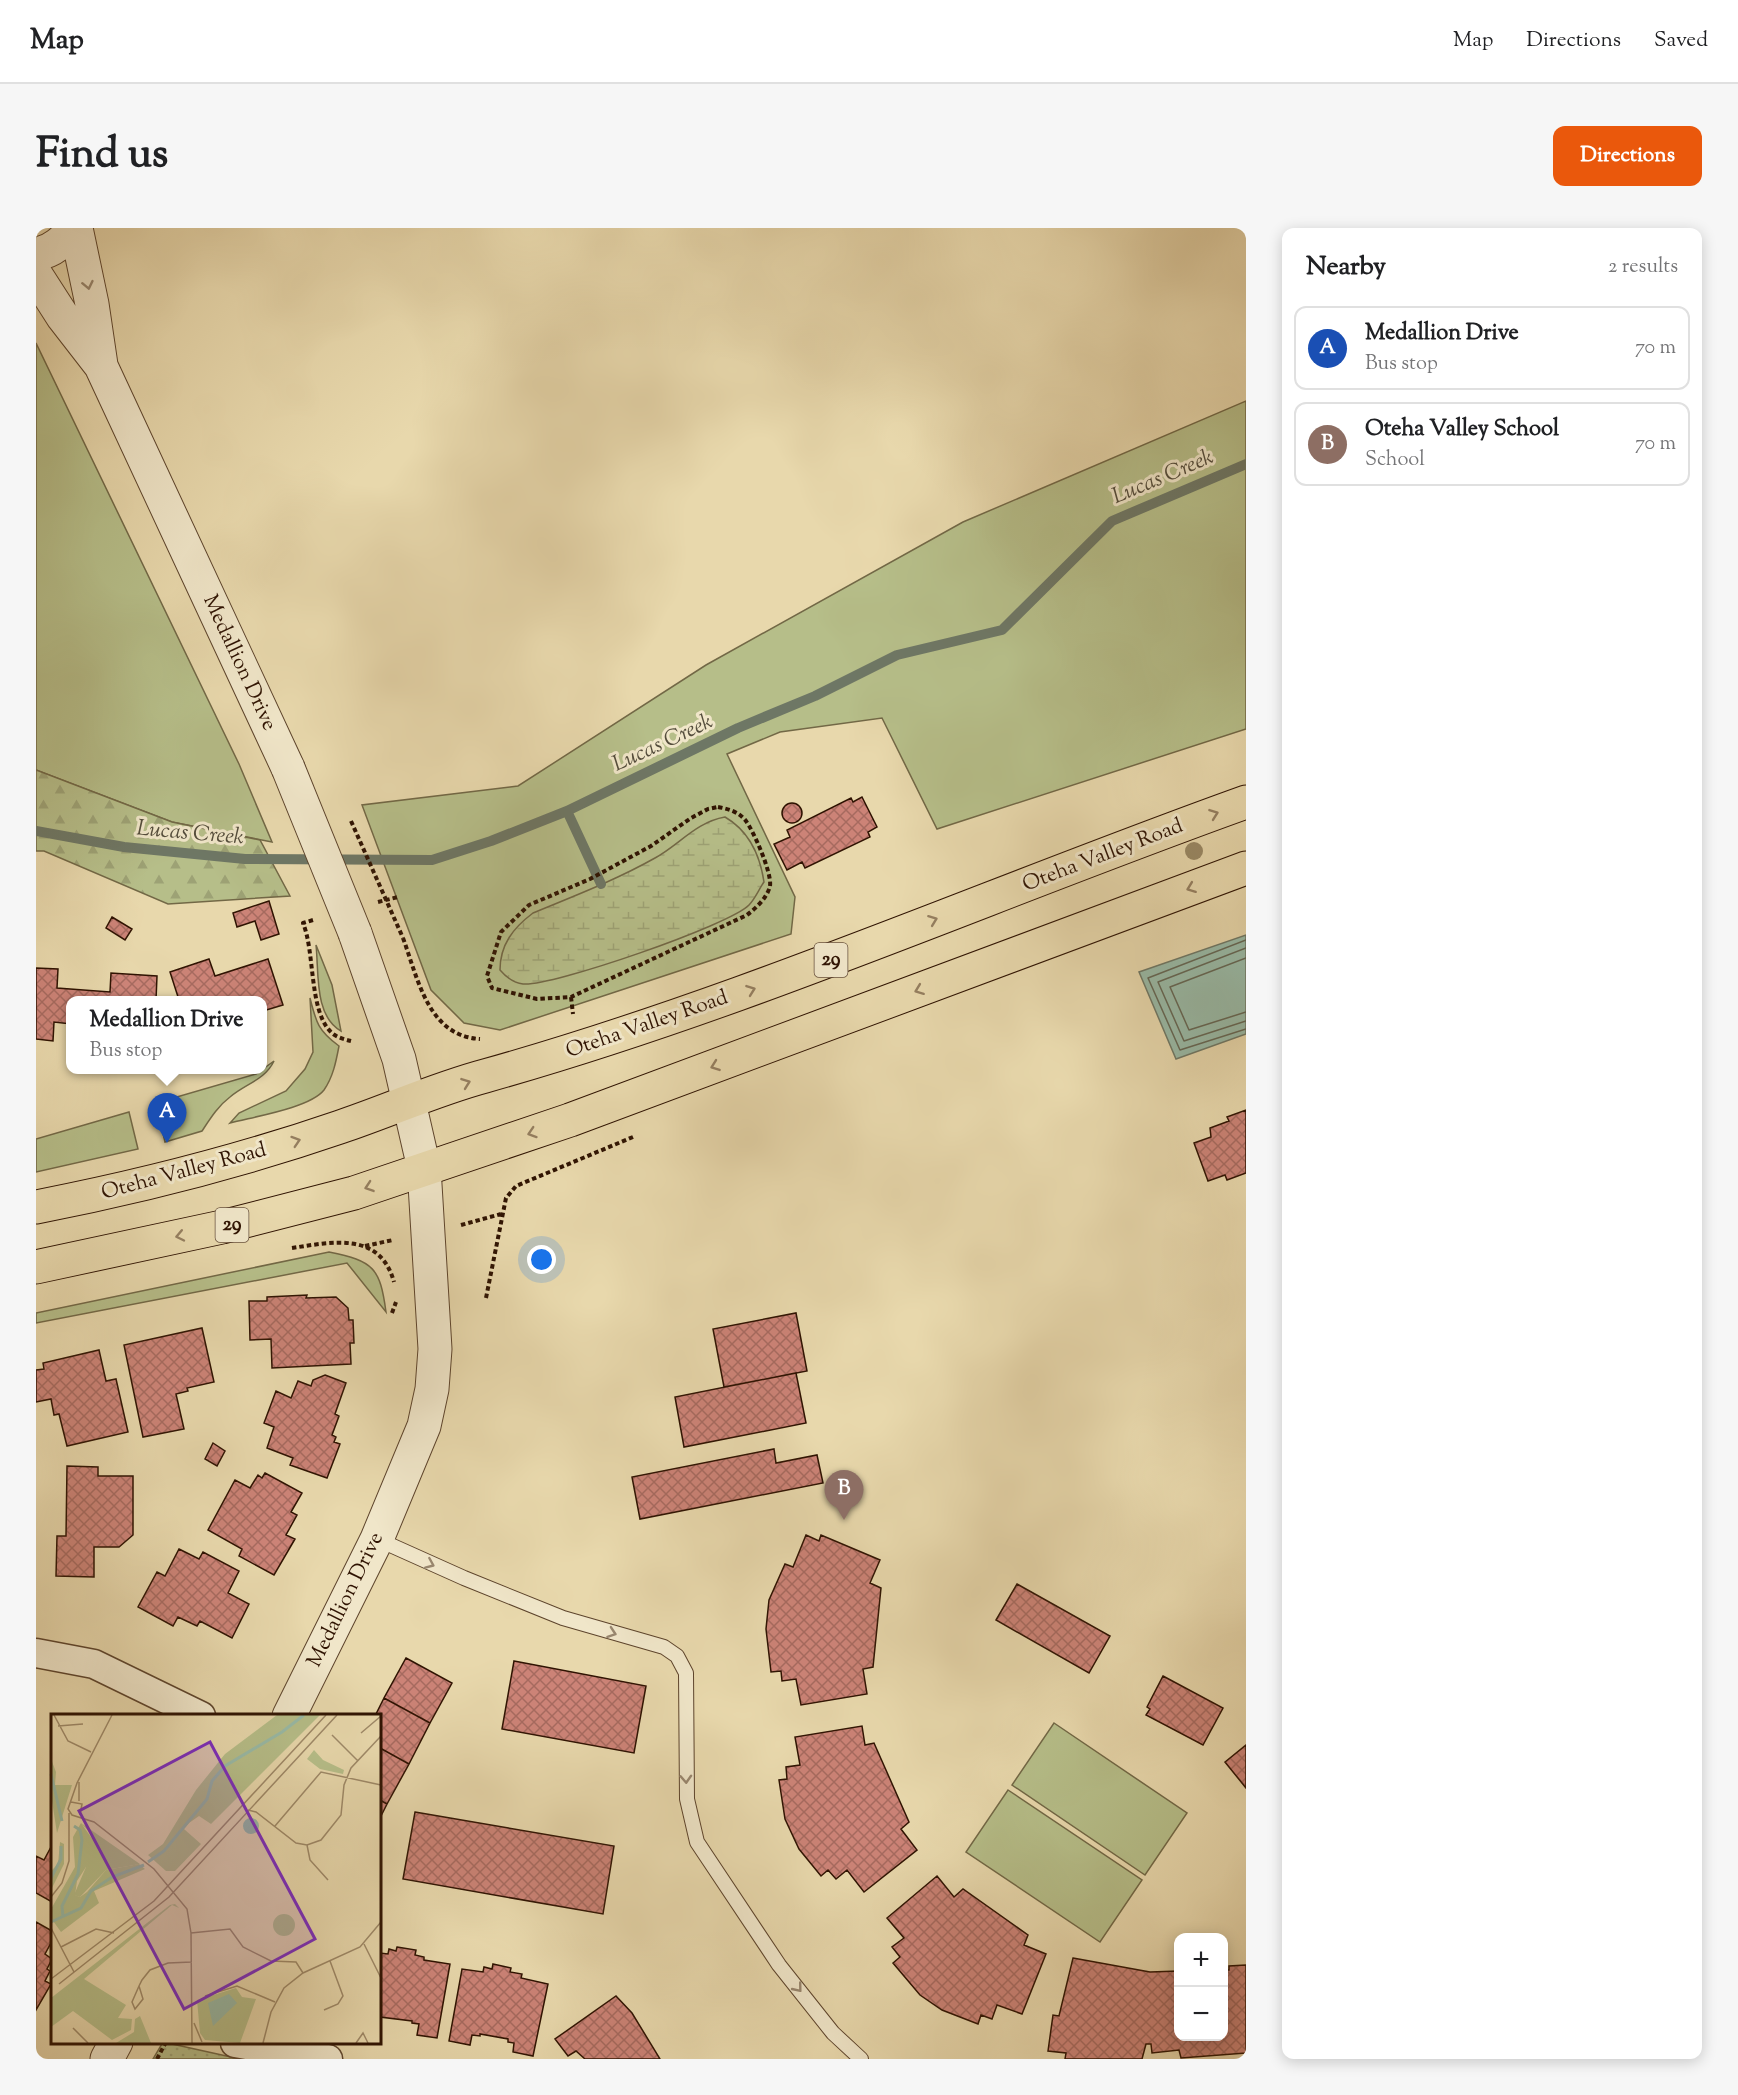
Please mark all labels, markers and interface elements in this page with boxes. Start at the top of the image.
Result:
text: Map [30,21,84,61]
text: Map [1453,26,1493,56]
text: Directions [1526,26,1621,56]
text: Saved [1654,26,1708,56]
text: Find us [36,126,168,186]
button: Directions [1553,126,1702,186]
text: Nearby [1306,249,1386,286]
text: 2 results [1608,253,1678,282]
one-way arrow [81,280,94,290]
text: Medallion Drive [1365,318,1519,350]
text: A [1319,334,1336,363]
text: 70 m [1635,334,1676,363]
text: Bus stop [1365,350,1438,379]
text: Oteha Valley School [1365,414,1559,446]
text: B [1321,430,1334,459]
text: 70 m [1635,430,1676,459]
water label: Lucas Creek [1107,442,1219,514]
text: School [1365,446,1425,475]
street label: Medallion Drive [194,590,284,736]
water label: Lucas Creek [607,707,719,781]
one-way arrow [1208,808,1219,821]
street label: Oteha Valley Road [1018,812,1188,900]
water label: Lucas Creek [135,813,245,855]
one-way arrow [1186,881,1197,894]
one-way arrow [928,915,938,928]
road number: 29 [814,943,848,977]
street label: Oteha Valley Road [562,983,732,1067]
one-way arrow [915,983,926,995]
one-way arrow [745,984,756,997]
popup [66,996,267,1074]
text: Medallion Drive [90,1005,243,1037]
text: Bus stop [90,1037,162,1066]
one-way arrow [710,1059,721,1072]
one-way arrow [460,1077,471,1090]
pin: A [148,1094,186,1143]
one-way arrow [527,1126,538,1138]
street label: Oteha Valley Road [98,1136,270,1208]
one-way arrow [290,1136,301,1148]
one-way arrow [364,1180,375,1193]
road number: 29 [216,1208,248,1242]
one-way arrow [176,1229,186,1242]
your location [527,1245,556,1274]
pin: B [824,1470,864,1520]
street label: Medallion Drive [300,1527,392,1673]
one-way arrow [424,1557,435,1569]
one-way arrow [606,1625,617,1638]
inset map [51,1714,381,2044]
one-way arrow [679,1774,692,1783]
map controls [1174,1933,1228,2041]
button: + [1174,1933,1228,1987]
one-way arrow [791,1982,802,1993]
button: − [1174,1987,1228,2041]

